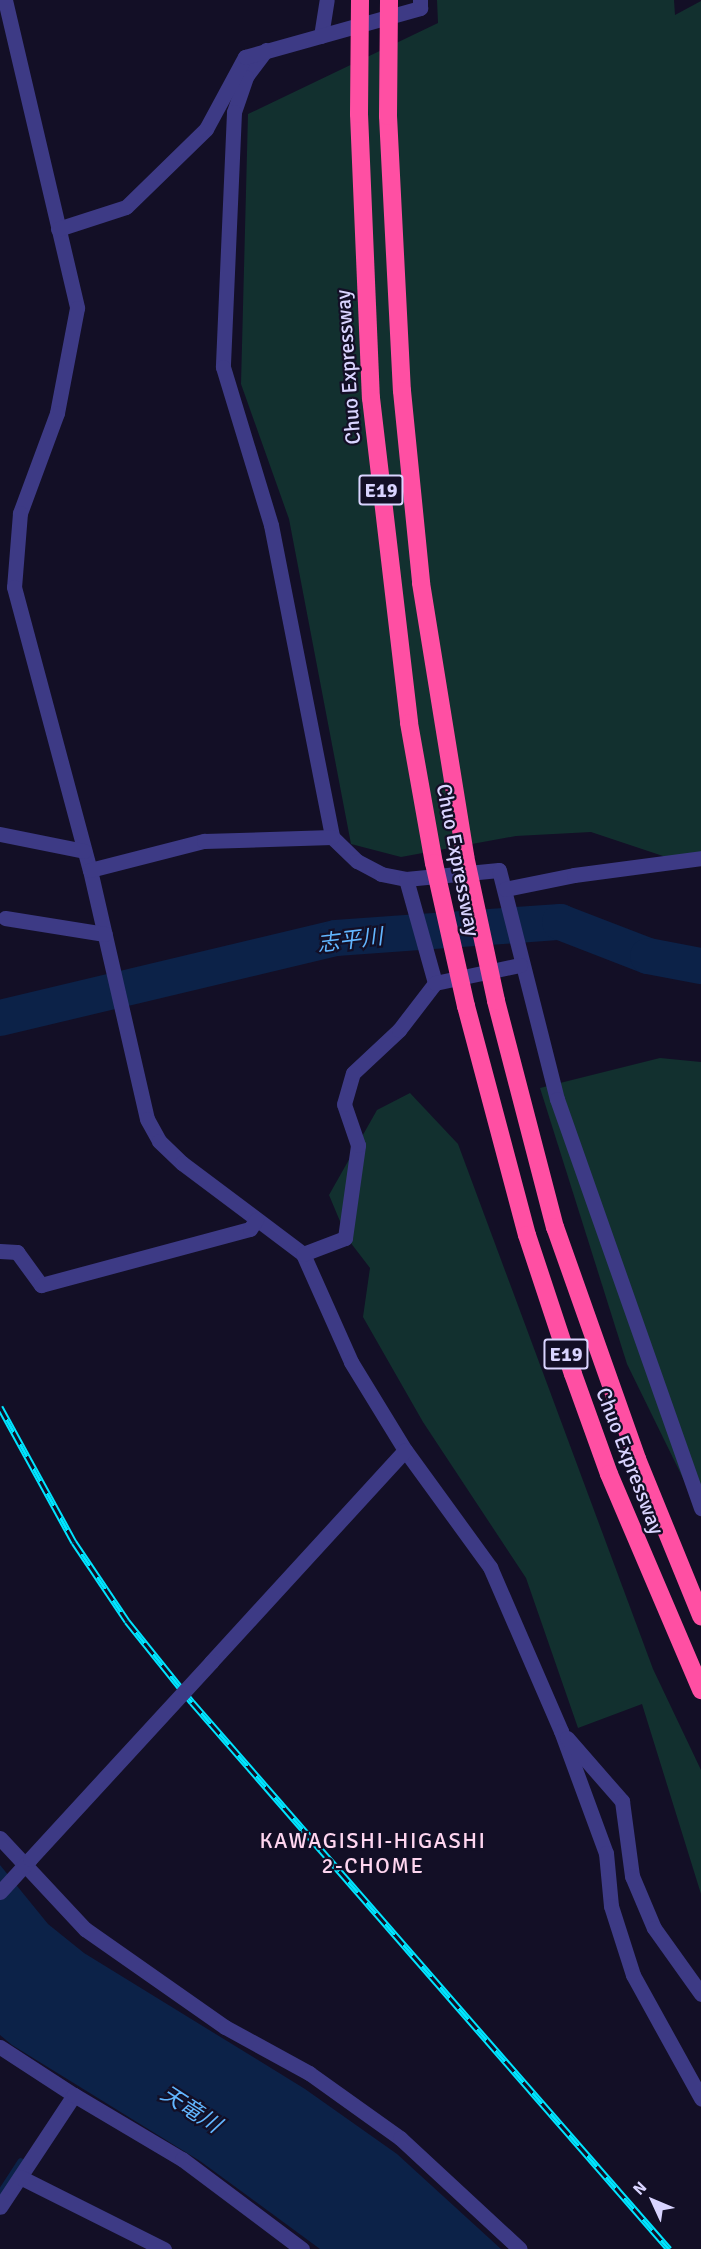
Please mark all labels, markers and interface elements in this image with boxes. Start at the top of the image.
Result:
street label: Chuo Expressway [330,289,366,445]
road number: E19 [357,473,405,507]
street label: Chuo Expressway [431,781,485,939]
water label: 志平川 [316,923,384,957]
road number: E19 [542,1337,590,1371]
street label: Chuo Expressway [590,1384,670,1538]
district label: KAWAGISHI-HIGASHI 2-CHOME [259,1827,487,1879]
water label: 天竜川 [156,2080,226,2138]
north arrow [623,2171,683,2231]
text: N [629,2178,651,2199]

